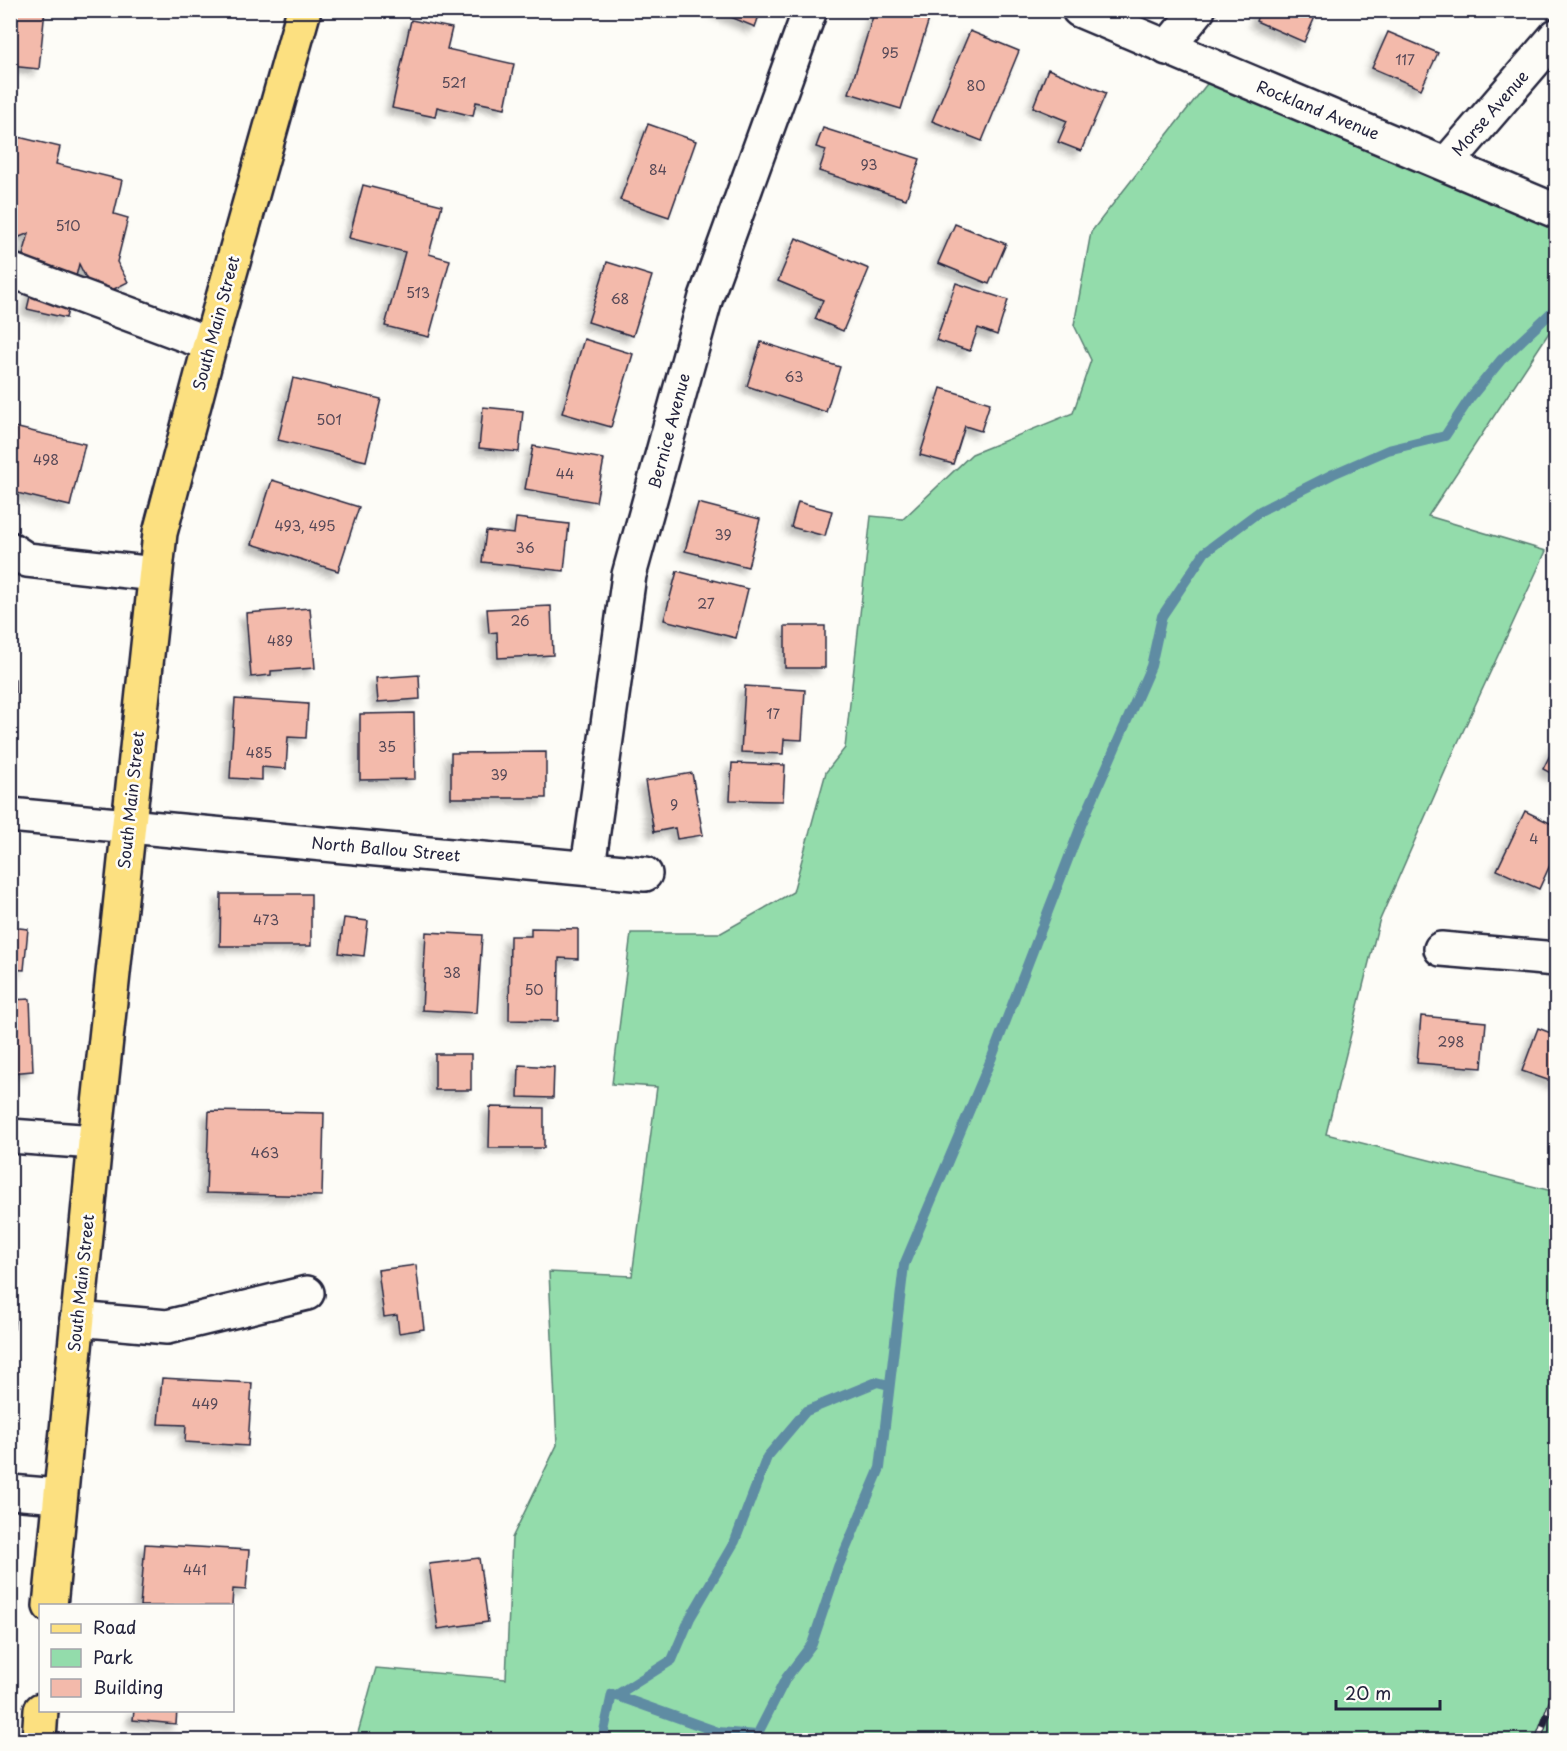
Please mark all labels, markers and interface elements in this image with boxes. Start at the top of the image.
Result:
house number: 95 [881,42,899,63]
house number: 117 [1395,49,1415,70]
street label: Morse Avenue [1445,64,1533,160]
house number: 521 [442,72,466,93]
street label: Rockland Avenue [1253,73,1384,145]
house number: 80 [967,75,985,96]
house number: 93 [860,154,878,175]
house number: 84 [649,159,667,180]
house number: 510 [55,215,81,236]
street label: South Main Street [186,253,244,393]
house number: 513 [406,282,430,303]
house number: 68 [611,288,629,309]
house number: 63 [785,366,803,387]
street label: Bernice Avenue [641,370,695,491]
house number: 501 [316,409,342,430]
house number: 498 [33,449,59,470]
house number: 44 [556,463,574,484]
house number: 493, 495 [275,515,335,536]
house number: 39 [714,524,732,545]
house number: 36 [515,537,535,558]
house number: 27 [697,593,715,614]
house number: 26 [510,610,530,631]
house number: 489 [267,630,293,651]
house number: 17 [766,703,780,724]
street label: South Main Street [111,730,149,870]
house number: 35 [378,736,396,757]
house number: 485 [246,742,272,763]
house number: 39 [490,764,508,785]
house number: 9 [670,794,678,815]
house number: 4 [1529,828,1539,849]
street label: North Ballou Street [311,830,462,867]
house number: 473 [253,909,279,930]
house number: 38 [443,962,461,983]
house number: 50 [524,979,544,1000]
house number: 298 [1437,1031,1465,1052]
house number: 463 [251,1142,279,1163]
street label: South Main Street [61,1213,99,1353]
house number: 449 [192,1393,218,1414]
house number: 441 [183,1559,207,1580]
legend [39,1604,234,1712]
text: Road [93,1613,137,1640]
text: Park [93,1643,133,1670]
text: Building [93,1673,163,1700]
scale bar [1336,1673,1440,1711]
text: 20 m [1345,1679,1391,1706]

